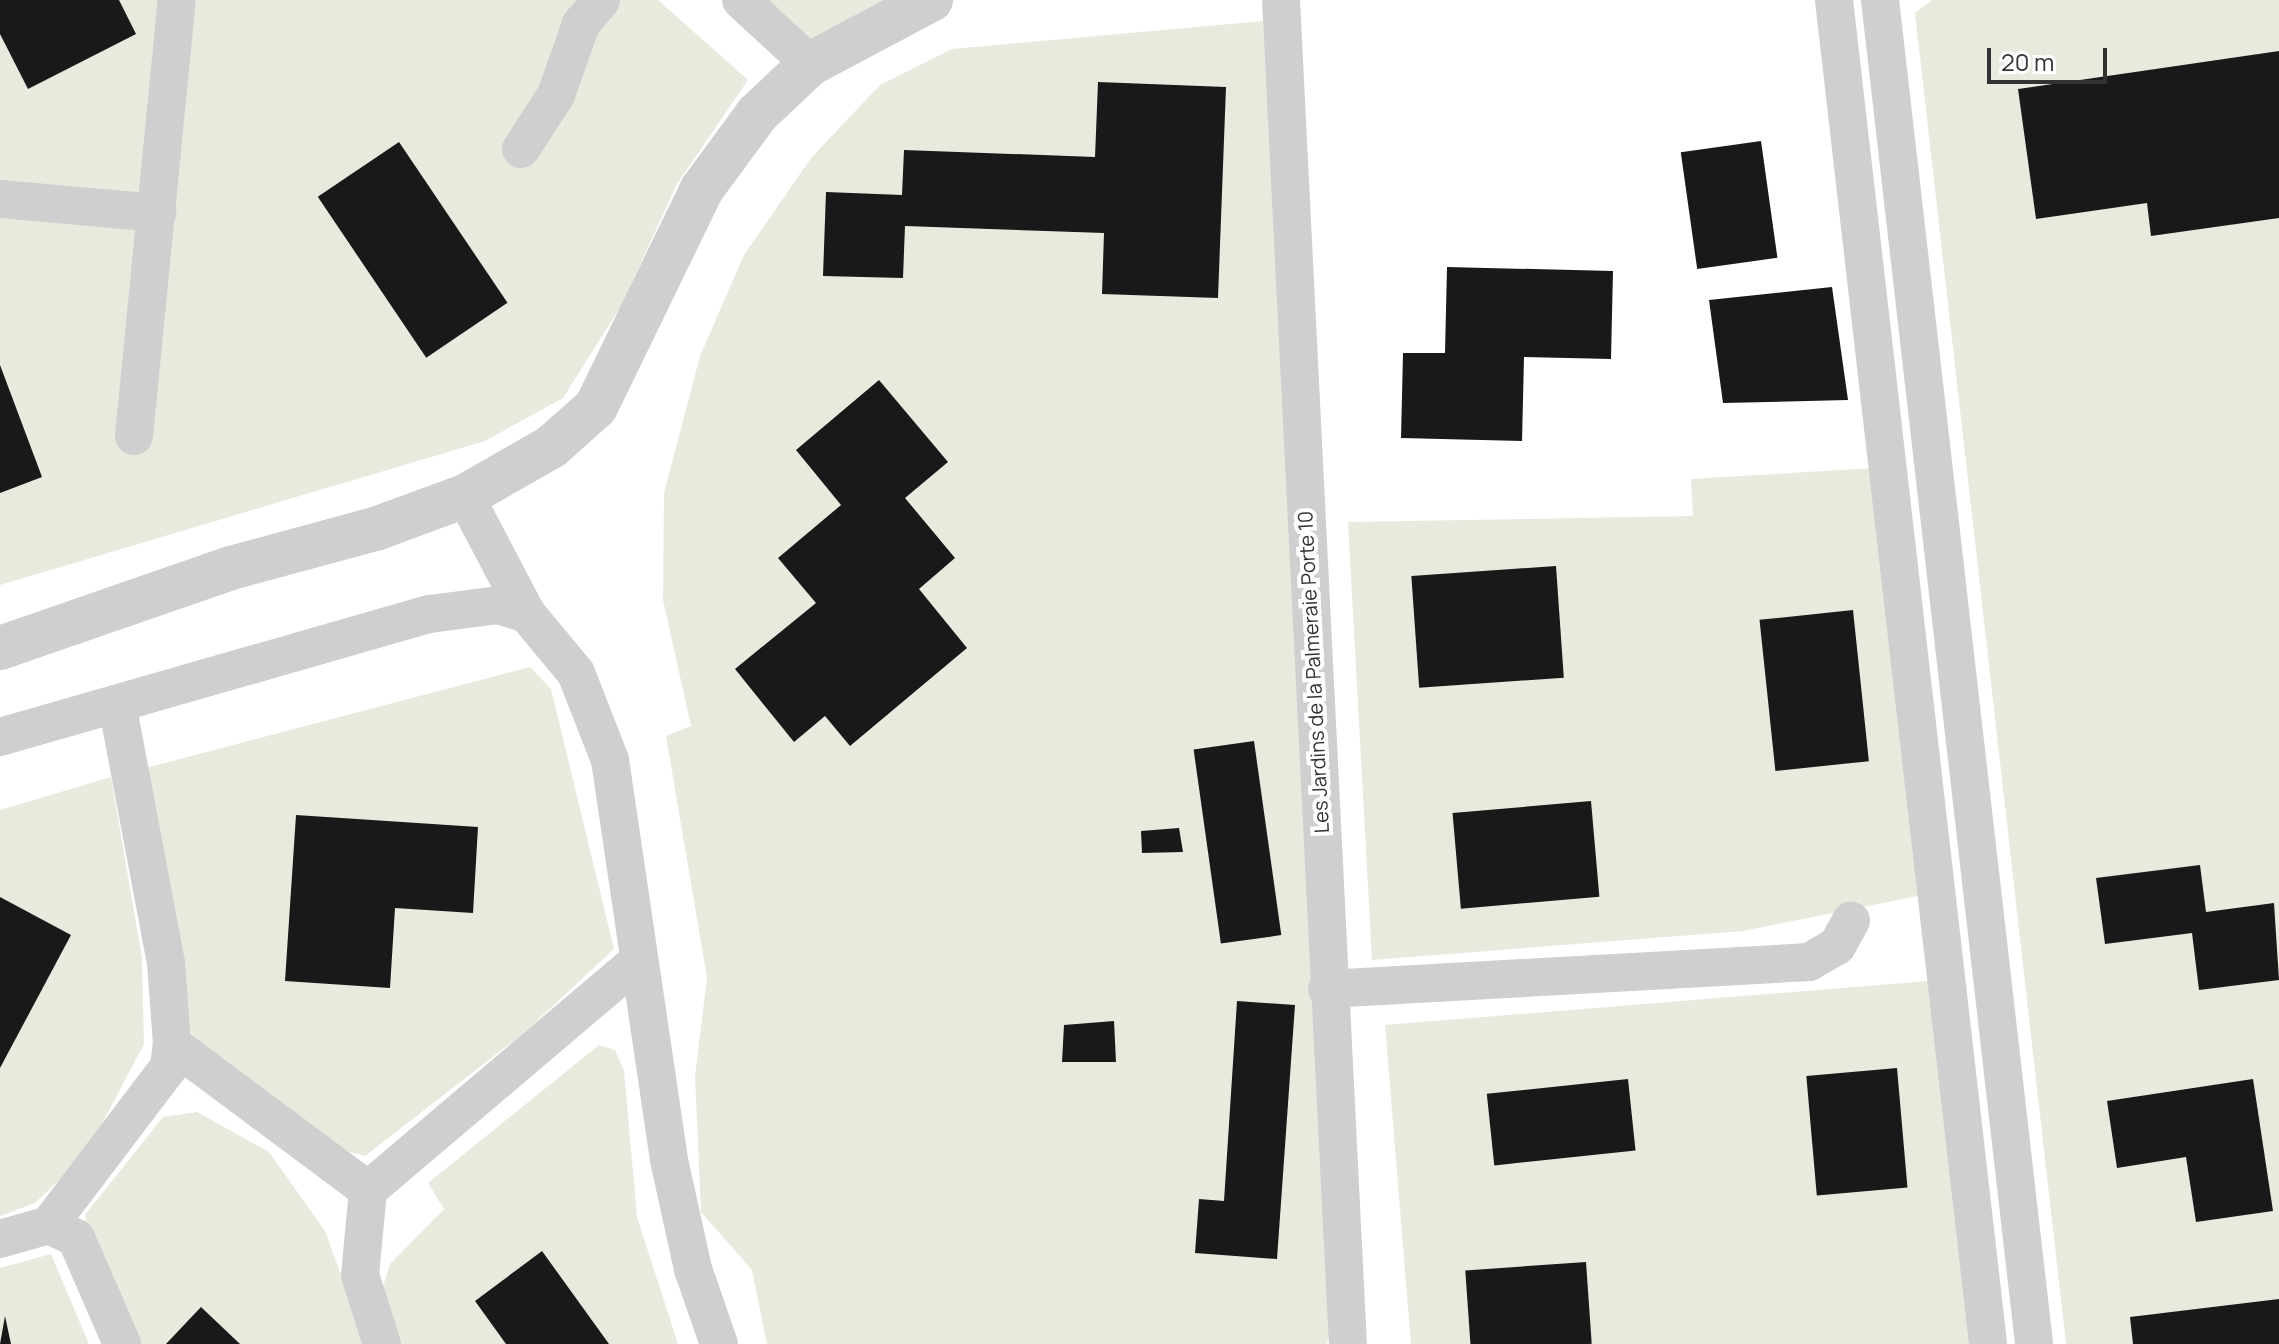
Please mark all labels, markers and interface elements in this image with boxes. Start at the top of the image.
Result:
scale bar [1991,32,2111,82]
text: 20 m [2001,45,2054,78]
street label: Les Jardins de la Palmeraie Porte 10 [1293,510,1333,834]

